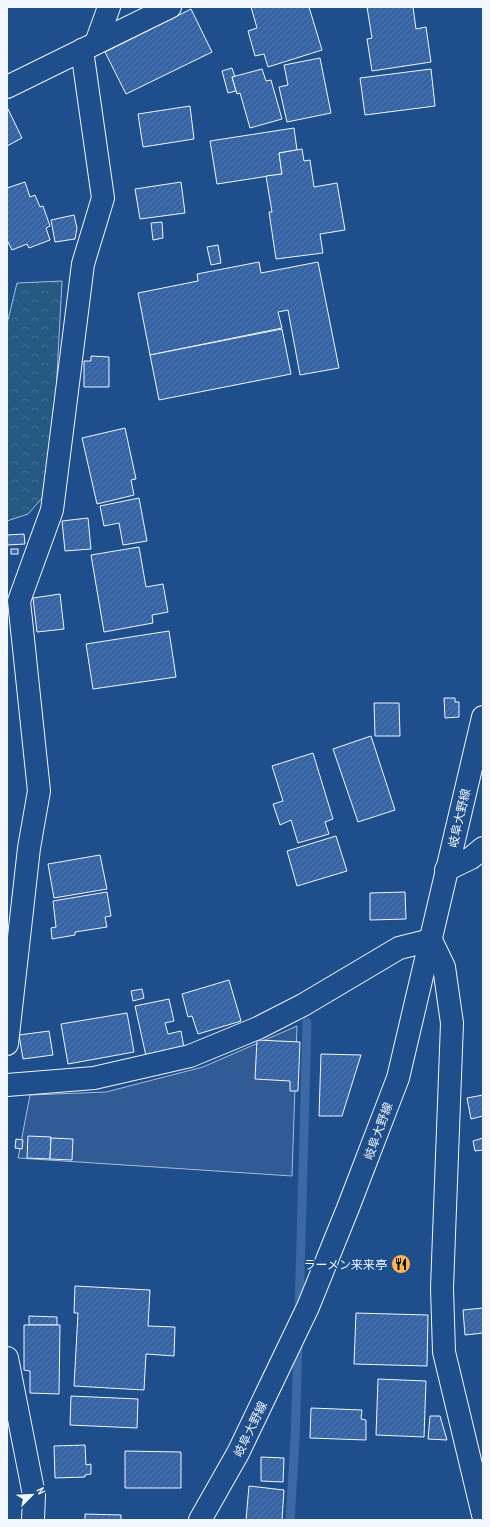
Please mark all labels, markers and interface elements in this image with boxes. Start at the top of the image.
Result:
street label: 岐阜大野線 [445,787,473,849]
street label: 岐阜大野線 [361,1100,395,1162]
restaurant icon: ラーメン来来亭 [390,1253,412,1275]
place label: ラーメン来来亭 [303,1257,387,1272]
street label: 岐阜大野線 [230,1399,270,1459]
north arrow [12,1475,52,1515]
text: N [34,1485,49,1497]

